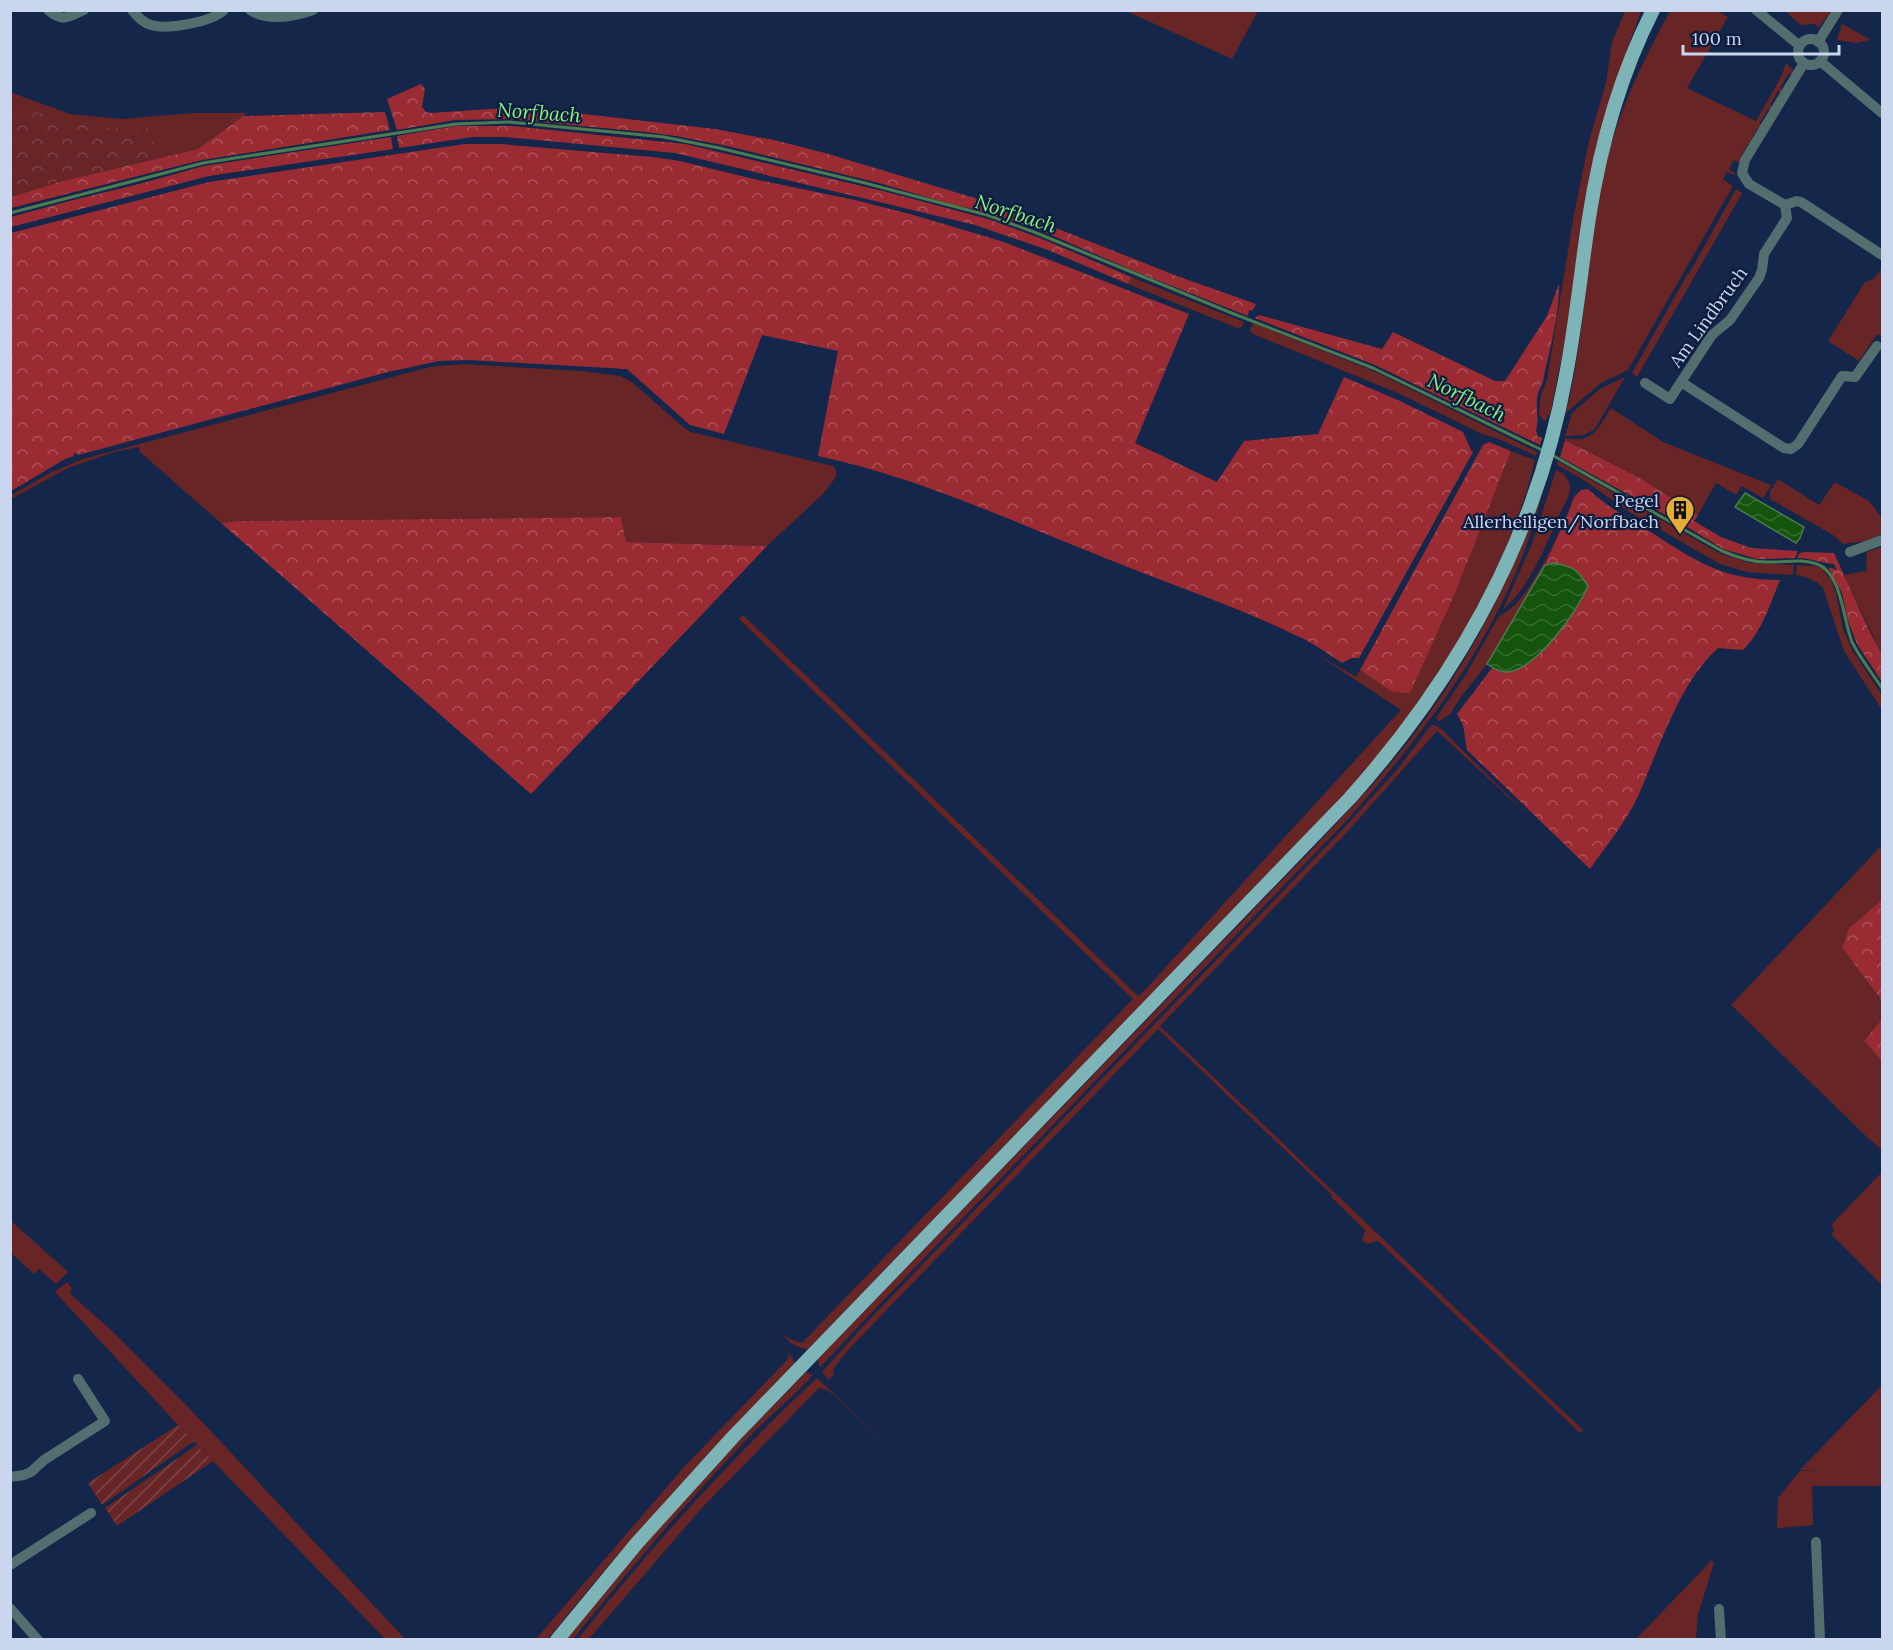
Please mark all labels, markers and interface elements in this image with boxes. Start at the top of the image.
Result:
scale bar [1683,18,1839,56]
text: 100 m [1692,27,1742,50]
water label: Norfbach [496,97,582,127]
water label: Norfbach [972,188,1060,238]
street label: Am Lindbruch [1663,262,1752,373]
water label: Norfbach [1424,367,1511,427]
place label: Pegel Allerheiligen/Norfbach [1462,489,1659,533]
building icon: Pegel Allerheiligen/Norfbach [1664,494,1696,536]

